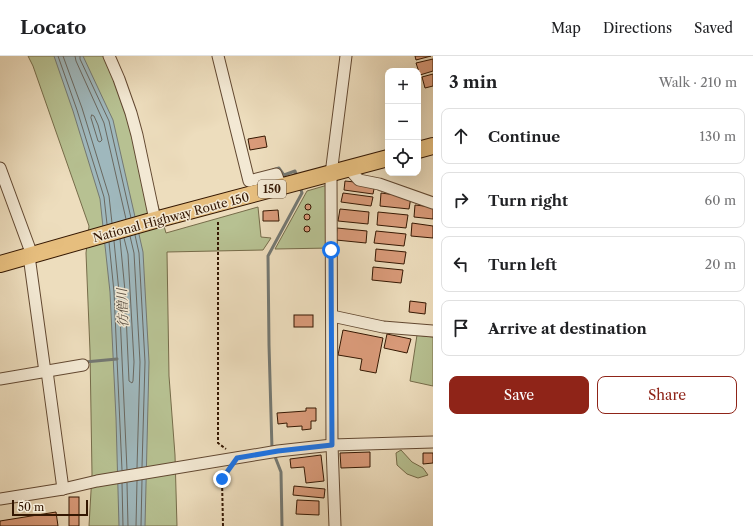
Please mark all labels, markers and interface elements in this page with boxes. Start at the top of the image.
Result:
text: Locato [20,16,86,39]
text: Map [551,19,581,37]
text: Directions [603,19,672,37]
text: Saved [694,19,733,37]
map controls [385,68,421,176]
button: + [385,68,421,104]
text: 3 min [449,72,498,92]
text: Walk · 210 m [659,74,737,90]
button: − [385,104,421,140]
icon: ahead [450,125,472,147]
text: Continue [488,127,560,146]
text: 130 m [700,128,736,144]
button: locate [385,140,421,176]
road number: 150 [258,180,286,198]
street label: National Highway Route 150 [91,189,251,245]
icon: right [450,189,472,211]
text: Turn right [488,191,568,210]
text: 60 m [705,192,736,208]
route start [322,241,340,259]
icon: left [450,253,472,275]
text: Turn left [488,255,557,274]
text: 20 m [705,256,736,272]
water label: 彷僧川 [113,286,131,328]
icon: arrive [450,317,472,339]
text: Arrive at destination [488,319,647,338]
button: Save [449,376,589,414]
button: Share [597,376,737,414]
route end [213,470,231,488]
scale bar [12,498,88,517]
text: 50 m [18,500,44,514]

